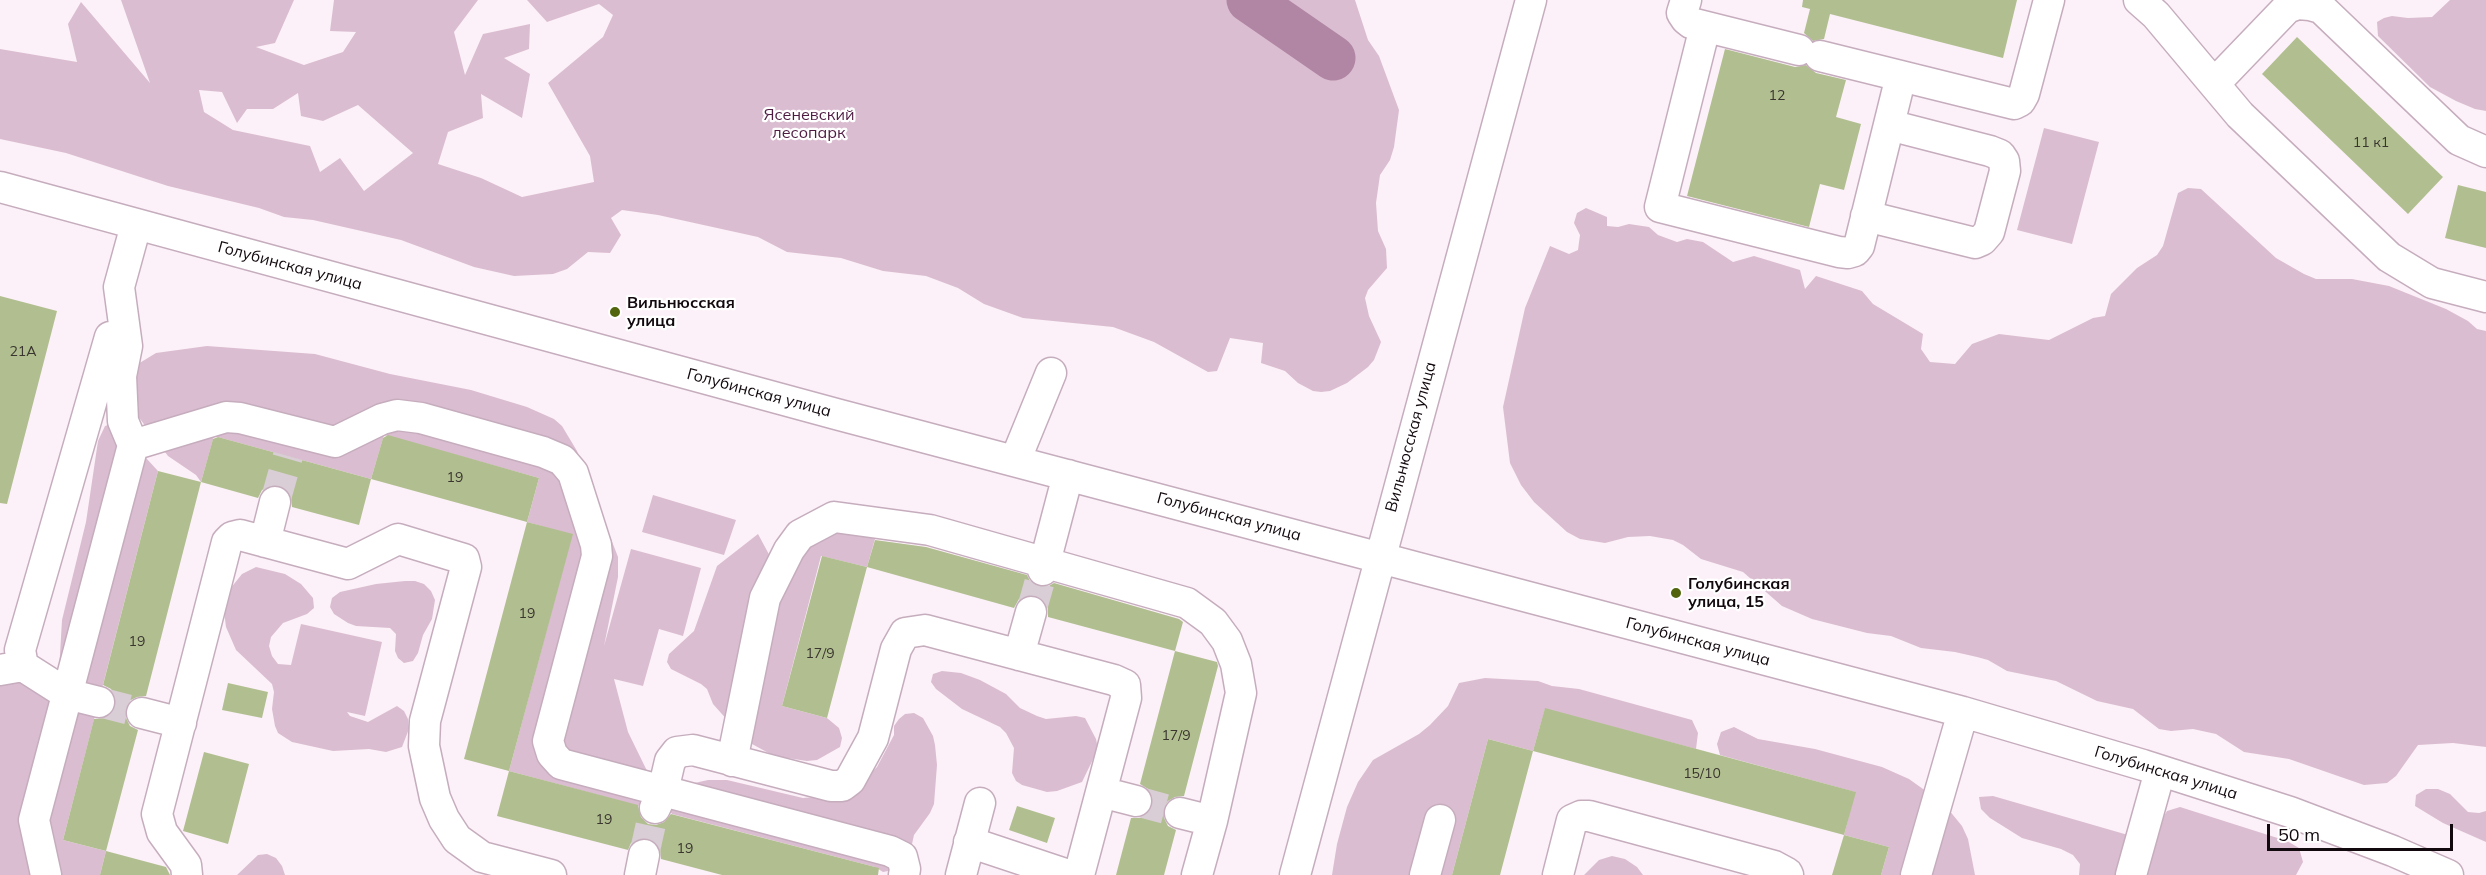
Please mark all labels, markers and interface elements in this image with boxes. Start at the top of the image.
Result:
house number: 12 [1769,88,1785,104]
park label: Ясеневский лесопарк [763,105,855,143]
house number: 11 к1 [2353,135,2389,151]
street label: Голубинская улица [216,237,364,295]
place label: Вильнюсская улица [627,293,735,331]
marker: Вильнюсская улица [608,305,622,319]
house number: 21А [9,344,37,360]
street label: Вильнюсская улица [1382,360,1440,514]
street label: Голубинская улица [685,364,833,422]
house number: 19 [447,470,463,486]
street label: Голубинская улица [1155,488,1303,546]
place label: Голубинская улица, 15 [1688,574,1790,612]
marker: Голубинская улица, 15 [1669,586,1683,600]
house number: 19 [519,606,535,622]
street label: Голубинская улица [1624,613,1772,671]
house number: 19 [129,634,145,650]
house number: 17/9 [805,646,835,662]
house number: 17/9 [1161,728,1191,744]
street label: Голубинская улица [2092,742,2240,804]
house number: 15/10 [1683,766,1721,782]
house number: 19 [596,812,612,828]
scale bar [2270,812,2456,850]
text: 50 m [2278,823,2320,846]
house number: 19 [677,841,693,857]

